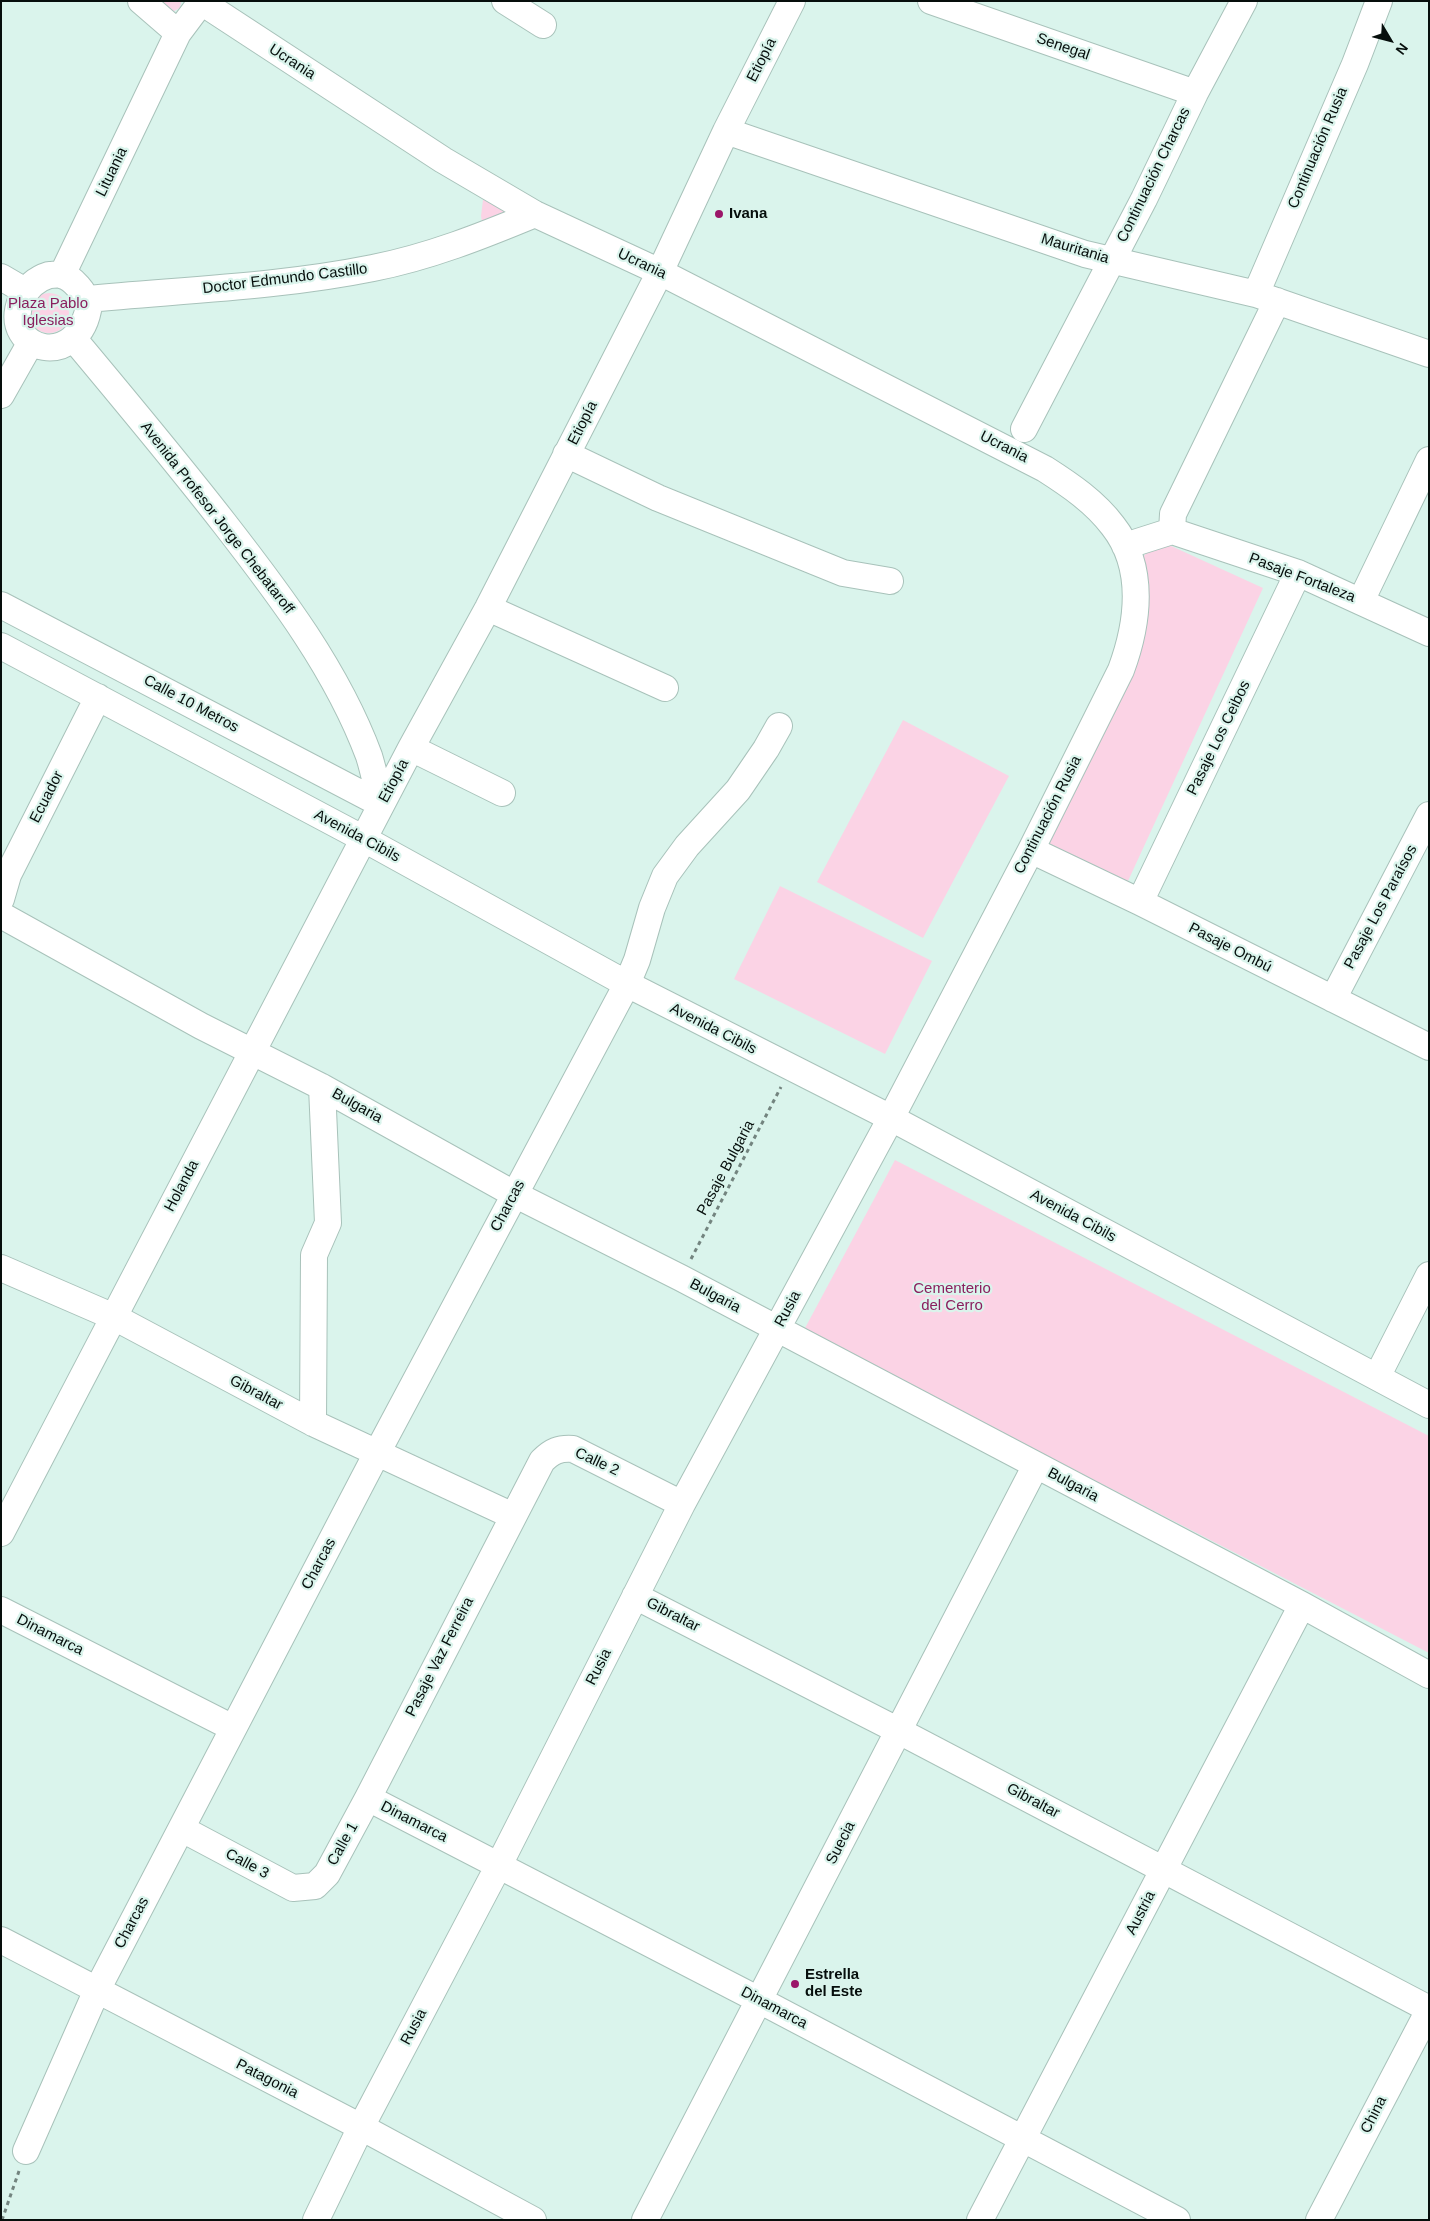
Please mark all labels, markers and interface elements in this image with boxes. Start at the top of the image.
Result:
north arrow [1365,15,1415,65]
street label: Senegal [1034,30,1092,64]
street label: Etiopía [743,35,781,85]
street label: Ucrania [265,40,319,84]
text: N [1393,40,1411,58]
street label: Continuación Rusia [1284,85,1352,211]
street label: Continuación Charcas [1114,105,1194,245]
street label: Lituania [92,144,132,200]
place label: Ivana [729,205,767,223]
marker: Ivana [713,208,725,220]
street label: Mauritania [1039,230,1111,268]
street label: Ucrania [615,245,669,283]
street label: Doctor Edmundo Castillo [202,260,368,298]
park label: Plaza Pablo Iglesias [8,295,88,330]
street label: Etiopía [564,398,602,448]
street label: Avenida Profesor Jorge Chebataroff [136,418,298,618]
street label: Ucrania [977,427,1031,467]
street label: Pasaje Fortaleza [1246,549,1358,607]
street label: Calle 10 Metros [140,671,242,737]
street label: Pasaje Los Ceibos [1183,678,1255,798]
street label: Continuación Rusia [1010,753,1086,877]
street label: Etiopía [375,756,413,806]
street label: Ecuador [26,768,68,826]
street label: Avenida Cibils [311,806,403,866]
street label: Pasaje Los Paraísos [1341,842,1421,972]
street label: Pasaje Ombú [1185,919,1275,977]
street label: Avenida Cibils [667,999,759,1059]
street label: Bulgaria [329,1085,385,1127]
street label: Pasaje Bulgaria [693,1117,759,1219]
street label: Holanda [161,1157,203,1215]
street label: Charcas [487,1177,529,1235]
street label: Avenida Cibils [1027,1186,1119,1246]
street label: Bulgaria [686,1275,744,1317]
park label: Cementerio del Cerro [913,1280,991,1315]
street label: Rusia [771,1288,805,1330]
street label: Gibraltar [226,1372,286,1414]
street label: Calle 2 [572,1444,622,1480]
street label: Bulgaria [1044,1464,1102,1506]
street label: Charcas [298,1535,340,1593]
street label: Pasaje Vaz Ferreira [402,1594,478,1720]
street label: Gibraltar [643,1594,703,1636]
street label: Dinamarca [14,1611,86,1659]
street label: Rusia [582,1646,616,1688]
street label: Gibraltar [1003,1780,1063,1822]
street label: Dinamarca [378,1798,450,1846]
street label: Suecia [823,1818,859,1868]
street label: Calle 1 [324,1819,362,1869]
street label: Calle 3 [222,1845,272,1883]
street label: Austria [1122,1888,1160,1938]
street label: Charcas [111,1894,153,1952]
place label: Estrella del Este [805,1966,863,2001]
marker: Estrella del Este [789,1978,801,1990]
street label: Dinamarca [738,1983,810,2033]
street label: Rusia [397,2006,431,2048]
street label: Patagonia [233,2056,301,2102]
street label: China [1357,2093,1391,2137]

